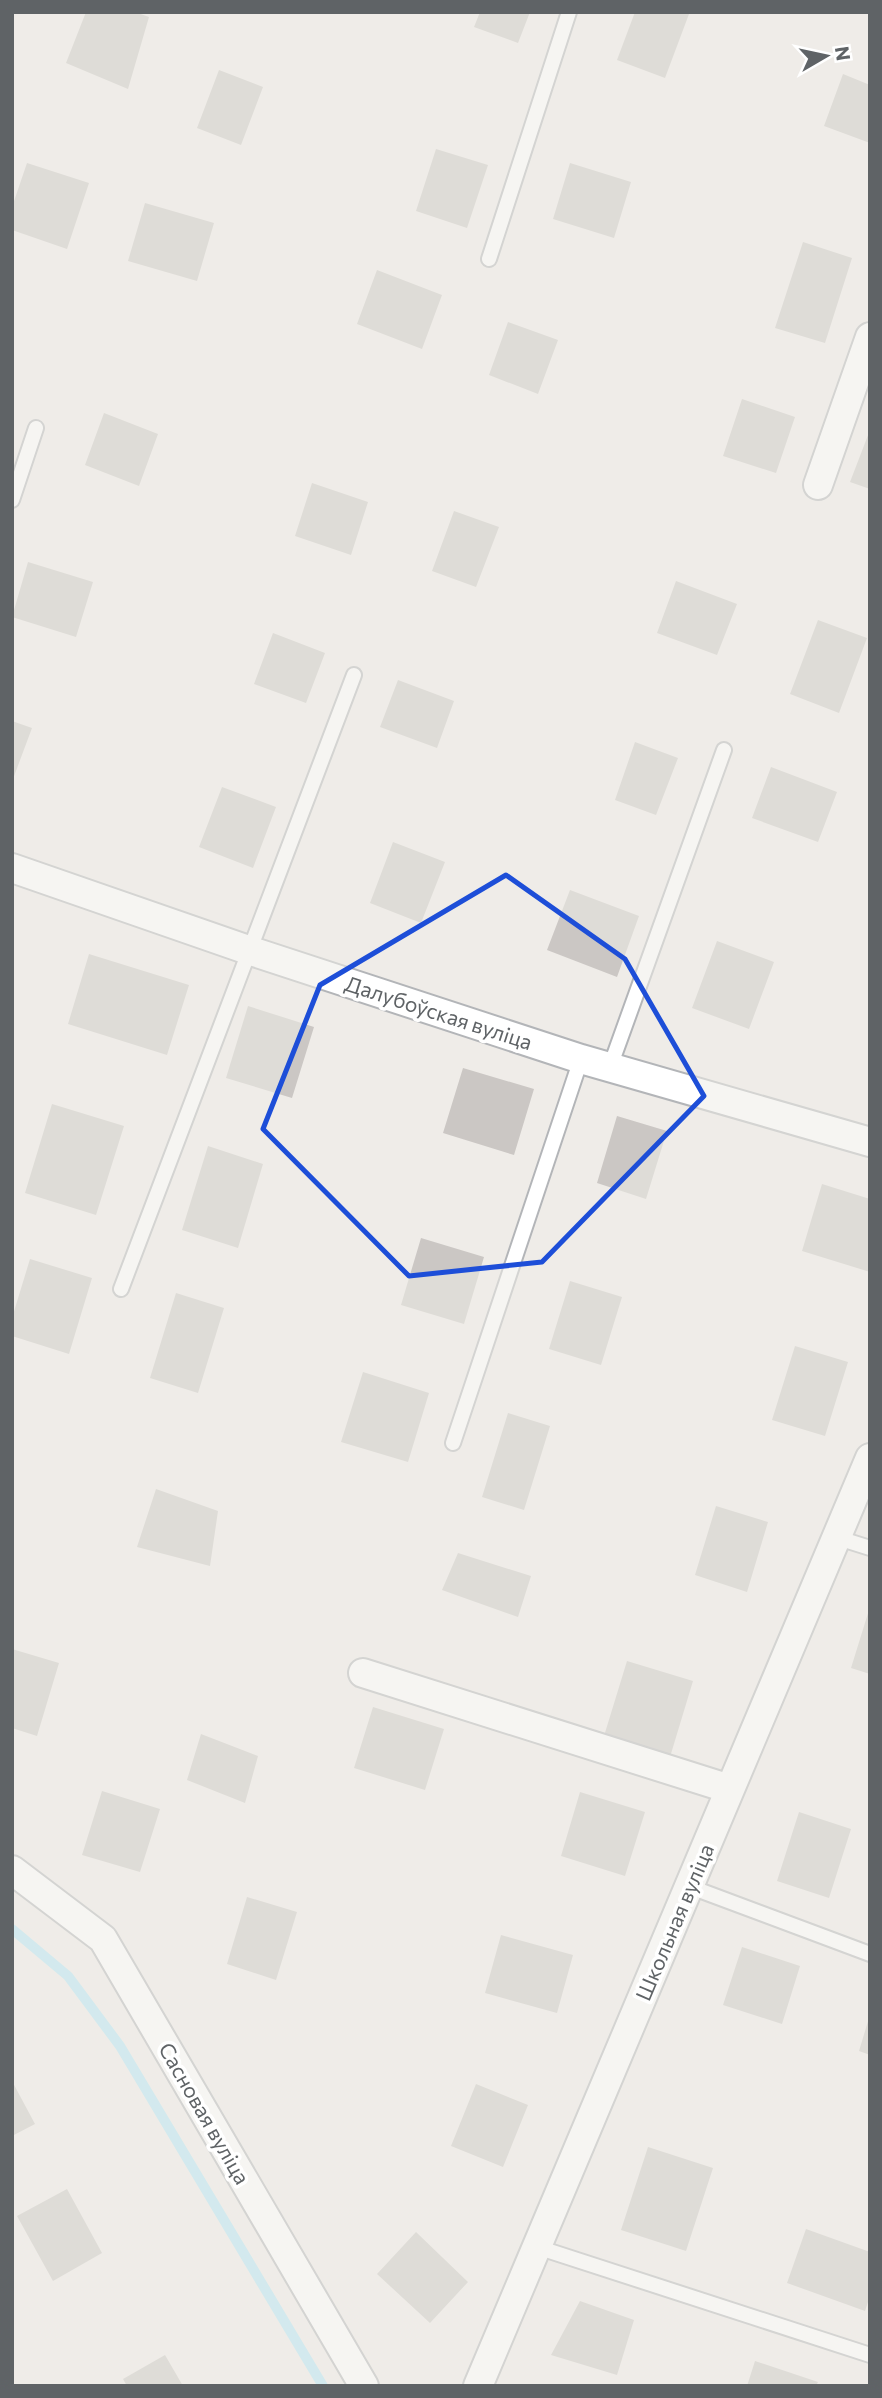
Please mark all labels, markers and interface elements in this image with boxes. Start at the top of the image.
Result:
north arrow [791,21,861,91]
text: N [831,44,856,62]
street label: Далубоўская вуліца [342,970,536,1054]
street label: Школьная вуліца [630,1840,718,2004]
street label: Сасновая вуліца [154,2038,256,2188]

